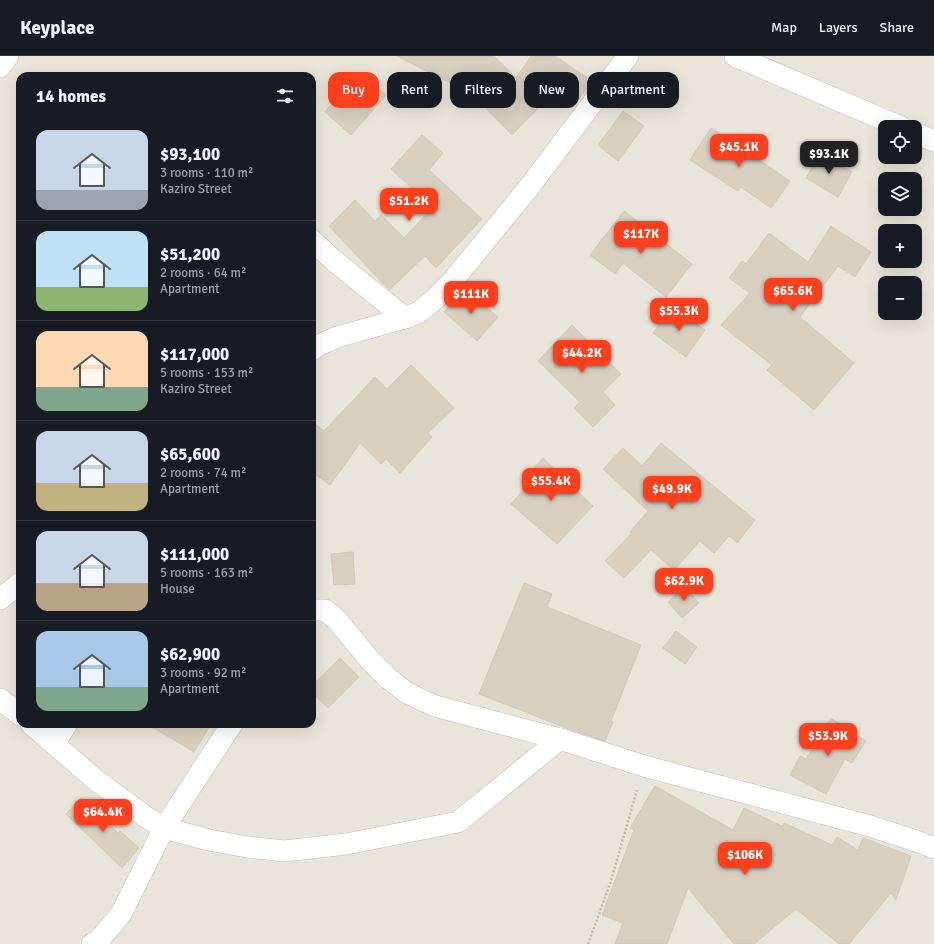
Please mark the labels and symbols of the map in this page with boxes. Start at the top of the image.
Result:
pin: $45.1K [706,134,772,168]
pin: $93.1K [796,141,862,175]
pin: $51.2K [376,188,442,222]
pin: $117K [613,221,669,255]
pin: $65.6K [760,278,826,312]
pin: $111K [443,281,499,315]
pin: $55.3K [646,298,712,332]
pin: $44.2K [549,340,615,374]
pin: $55.4K [518,468,584,502]
pin: $49.9K [639,476,705,510]
pin: $62.9K [651,568,717,602]
pin: $53.9K [795,723,861,757]
pin: $64.4K [70,799,136,833]
pin: $106K [717,842,773,876]

